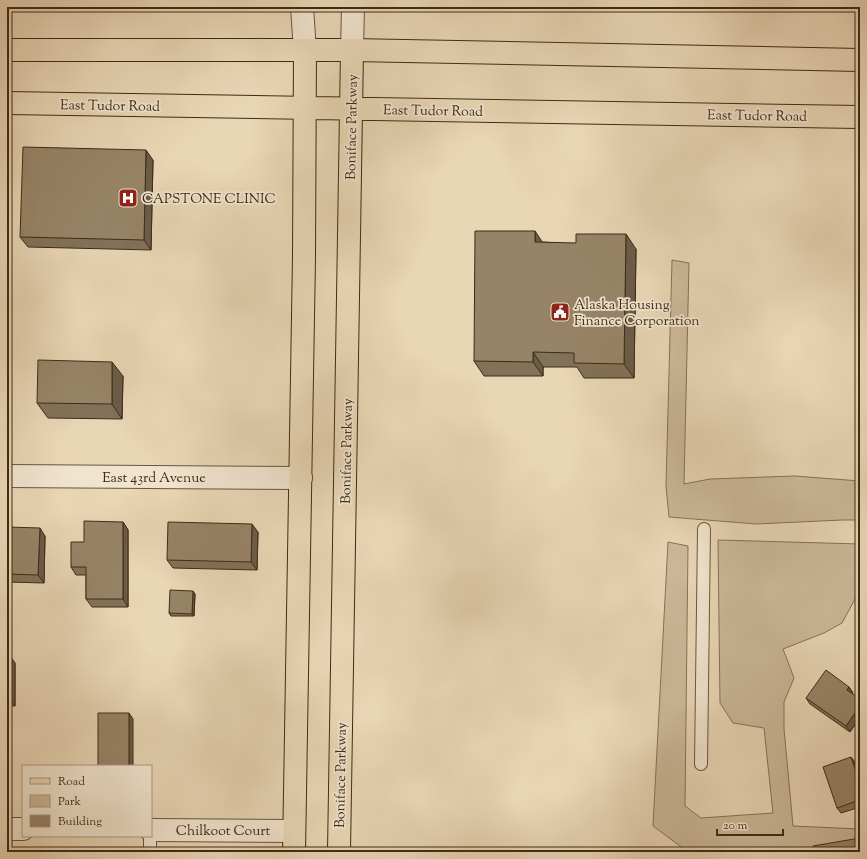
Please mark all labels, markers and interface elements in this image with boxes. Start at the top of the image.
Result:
street label: Boniface Parkway [342,74,364,180]
street label: East Tudor Road [60,96,160,118]
street label: East Tudor Road [383,101,483,123]
street label: East Tudor Road [707,106,807,128]
hospital icon: CAPSTONE CLINIC [117,187,139,209]
place label: CAPSTONE CLINIC [142,190,276,210]
place label: Alaska Housing Finance Corporation [574,296,700,332]
public building icon: Alaska Housing Finance Corporation [549,301,571,323]
street label: Boniface Parkway [337,398,359,504]
street label: East 43rd Avenue [102,469,206,489]
street label: Boniface Parkway [331,722,353,828]
legend [22,765,152,837]
text: Road [58,773,85,791]
text: Park [58,793,81,811]
scale bar [717,811,783,837]
text: Building [58,813,102,831]
text: 20 m [723,817,748,835]
street label: Chilkoot Court [176,822,270,842]

